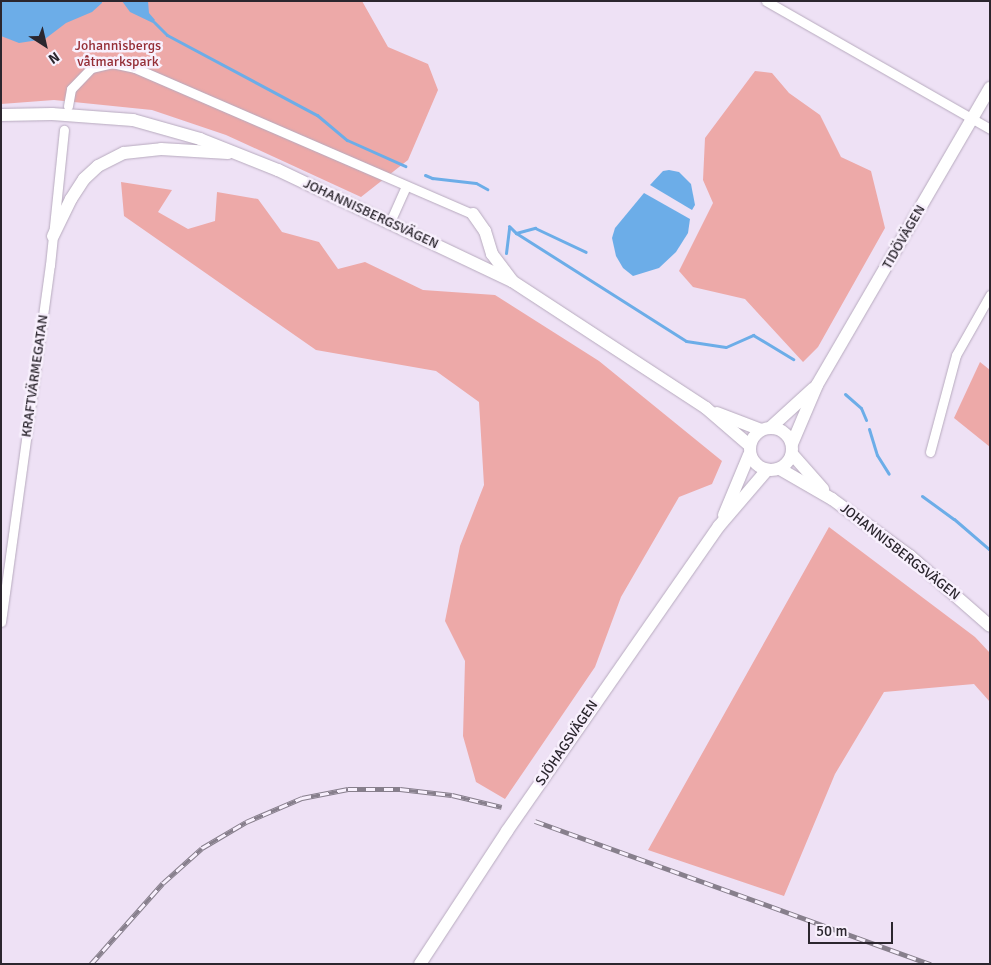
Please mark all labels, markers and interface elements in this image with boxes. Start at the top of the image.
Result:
north arrow [20,20,70,70]
park label: Johannisbergs våtmarkspark [75,38,161,70]
text: N [45,48,63,67]
street label: JOHANNISBERGSVÄGEN [301,175,441,253]
street label: TIDÖVÄGEN [879,202,929,272]
street label: KRAFTVÄRMEGATAN [18,314,52,438]
street label: JOHANNISBERGSVÄGEN [837,500,963,604]
street label: SJÖHAGSVÄGEN [532,697,602,789]
scale bar [811,912,896,944]
text: 50 m [816,922,847,940]

